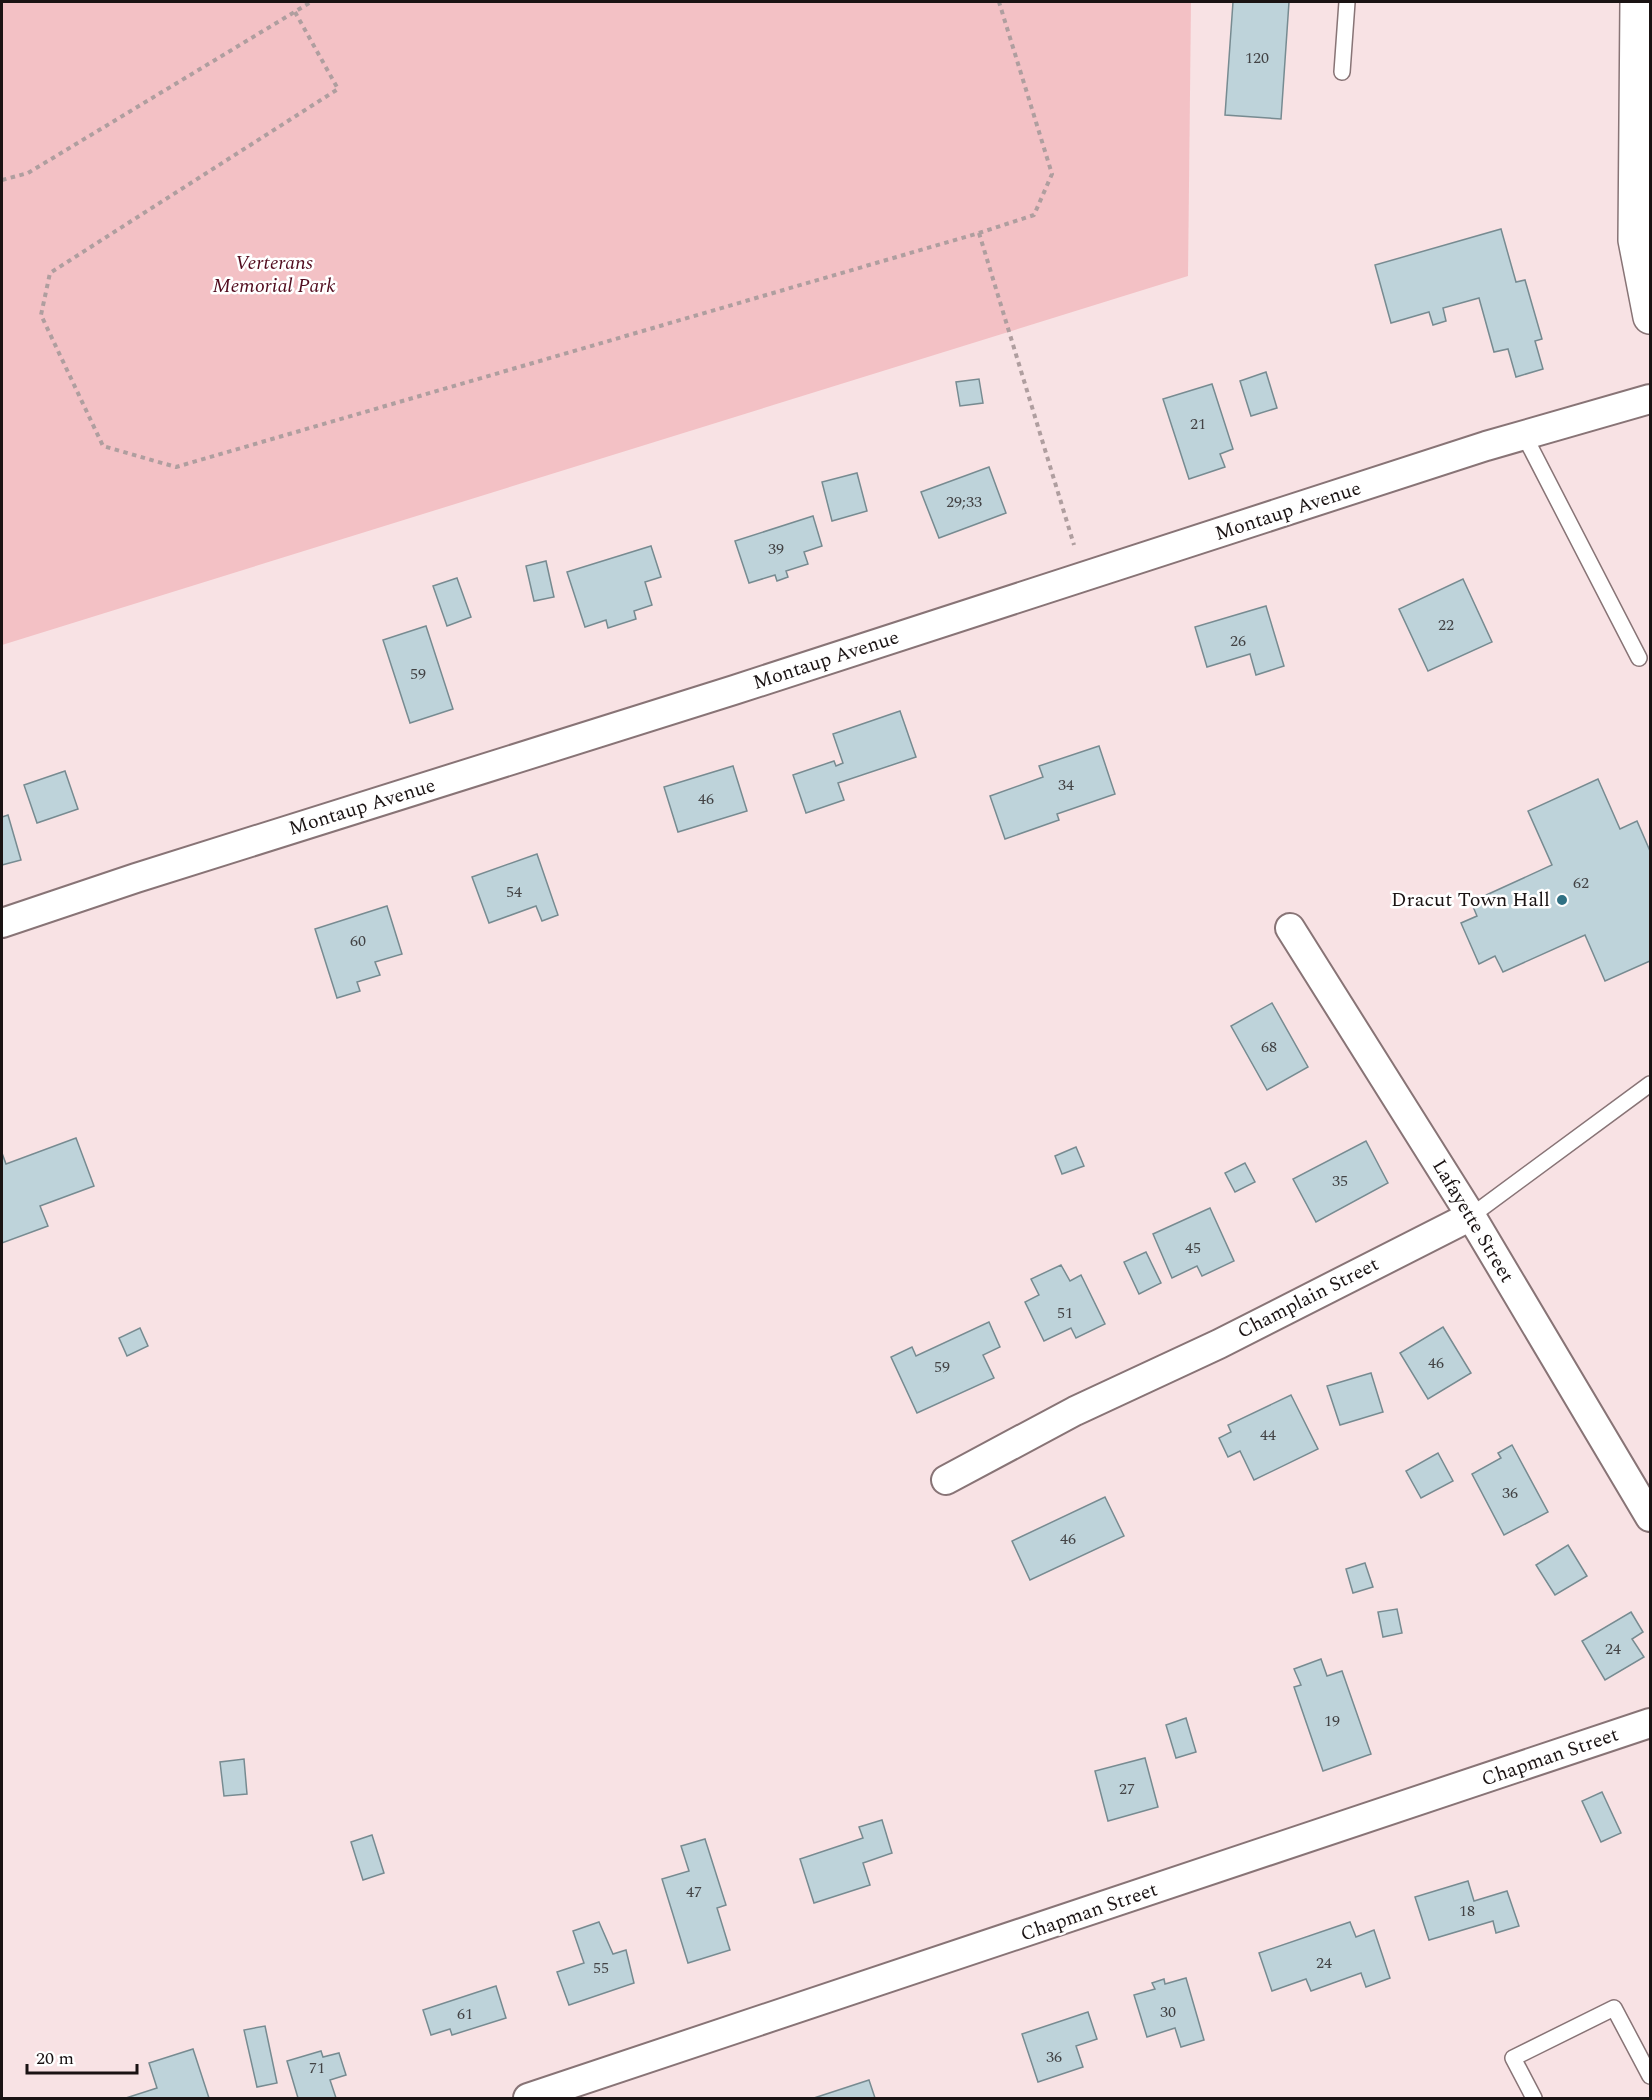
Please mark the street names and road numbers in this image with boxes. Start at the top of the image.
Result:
street label: Montaup Avenue [1211,473,1365,549]
street label: Montaup Avenue [749,622,903,698]
street label: Montaup Avenue [285,770,439,844]
street label: Lafayette Street [1424,1154,1522,1288]
street label: Champlain Street [1232,1249,1384,1347]
street label: Chapman Street [1477,1720,1623,1794]
street label: Chapman Street [1016,1875,1162,1949]

